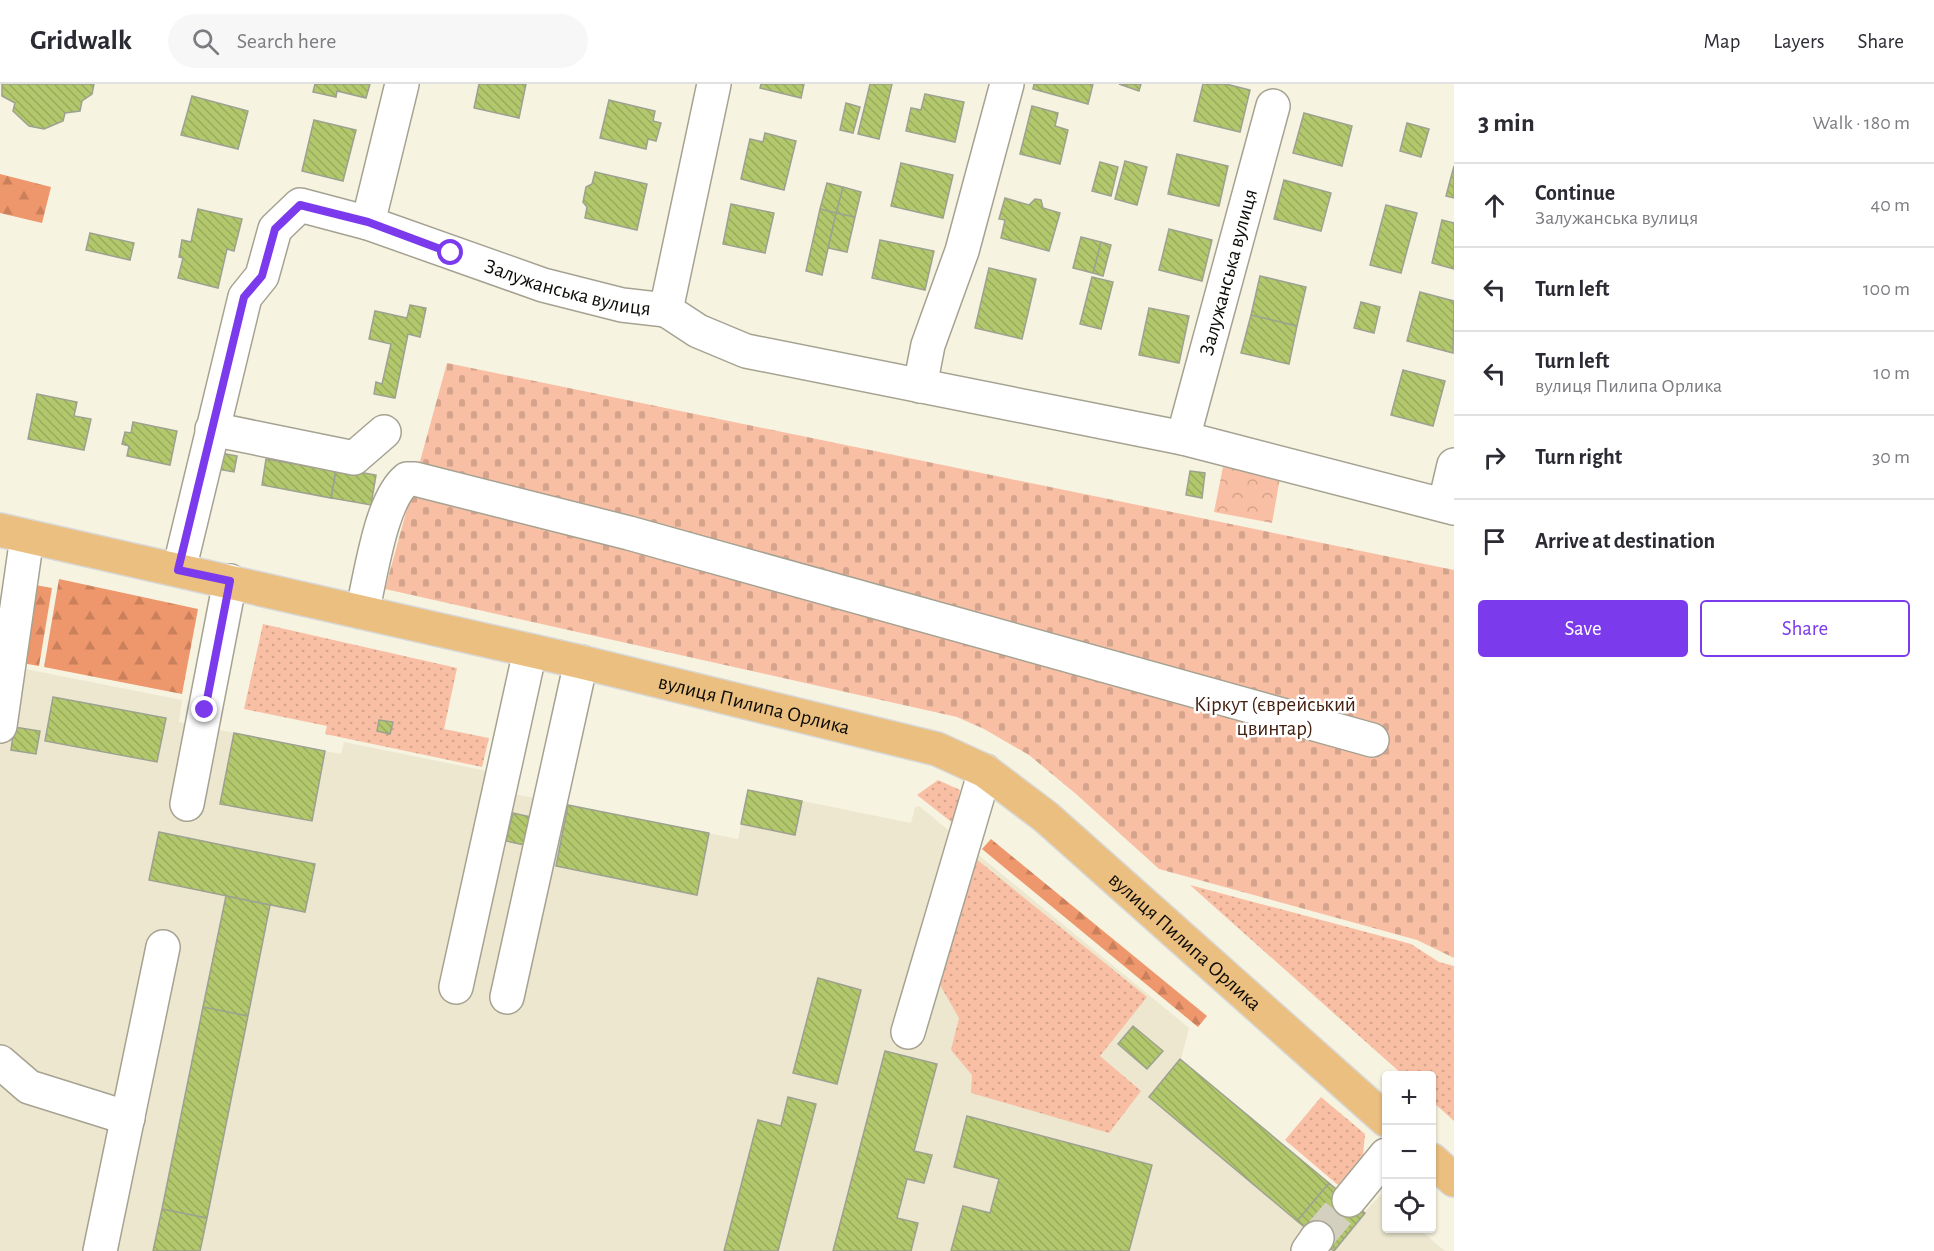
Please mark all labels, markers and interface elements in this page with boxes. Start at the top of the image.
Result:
search box [168,14,588,68]
icon: search [189,25,222,58]
text: Gridwalk [30,27,132,55]
text: Search here [237,30,336,52]
text: Map [1704,31,1740,52]
text: Layers [1773,31,1824,52]
text: Share [1857,31,1904,52]
text: 3 min [1478,110,1535,136]
text: Walk · 180 m [1813,113,1910,133]
text: Continue [1535,182,1615,204]
street label: Залужанська вулиця [1195,186,1261,358]
icon: ahead [1478,189,1511,222]
text: 40 m [1871,195,1910,215]
text: Залужанська вулиця [1535,208,1698,228]
route start [437,239,463,265]
street label: Залужанська вулиця [482,255,652,319]
icon: left [1478,273,1511,306]
text: Turn left [1535,278,1609,300]
text: 100 m [1863,279,1910,299]
text: Turn left [1535,350,1609,372]
icon: left [1478,357,1511,390]
text: 10 m [1873,363,1910,383]
text: вулиця Пилипа Орлика [1535,376,1722,396]
icon: right [1478,441,1511,474]
text: Turn right [1535,446,1622,468]
text: 30 m [1872,447,1910,467]
icon: arrive [1478,525,1511,558]
text: Arrive at destination [1535,530,1715,552]
button: Save [1478,600,1688,657]
button: Share [1700,600,1910,657]
street label: вулиця Пилипа Орлика [656,671,852,738]
park label: Кіркут (єврейський цвинтар) [1194,694,1356,739]
route end [191,696,217,722]
street label: вулиця Пилипа Орлика [1105,868,1266,1015]
map controls [1382,1071,1436,1233]
button: + [1382,1071,1436,1125]
button: − [1382,1125,1436,1179]
button: locate [1382,1179,1436,1233]

